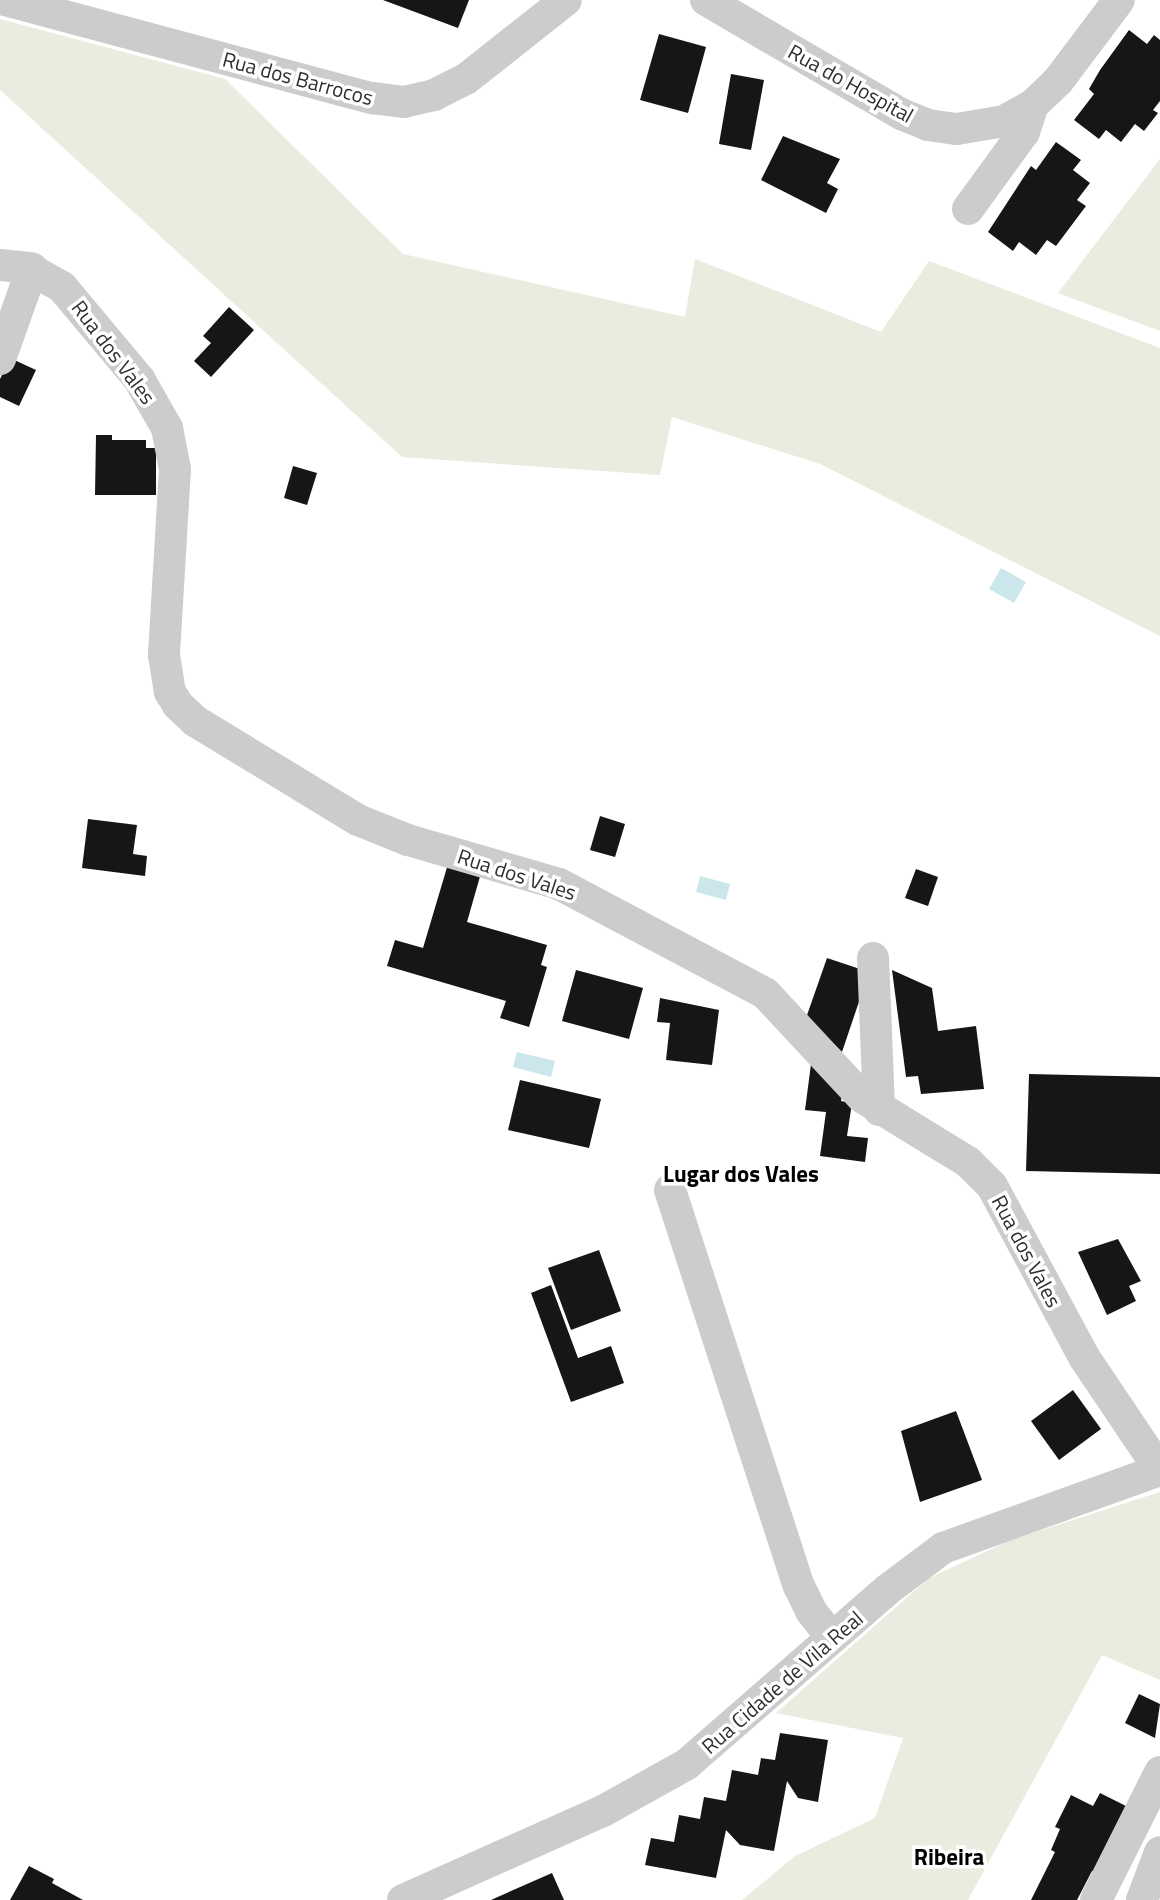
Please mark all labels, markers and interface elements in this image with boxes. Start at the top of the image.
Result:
street label: Rua do Hospital [784,38,918,128]
street label: Rua dos Barrocos [220,46,376,110]
street label: Rua dos Vales [67,295,161,409]
street label: Rua dos Vales [455,843,579,905]
district label: Lugar dos Vales [663,1160,819,1188]
street label: Rua dos Vales [987,1191,1067,1311]
street label: Rua Cidade de Vila Real [696,1605,868,1759]
district label: Ribeira [914,1843,984,1871]

